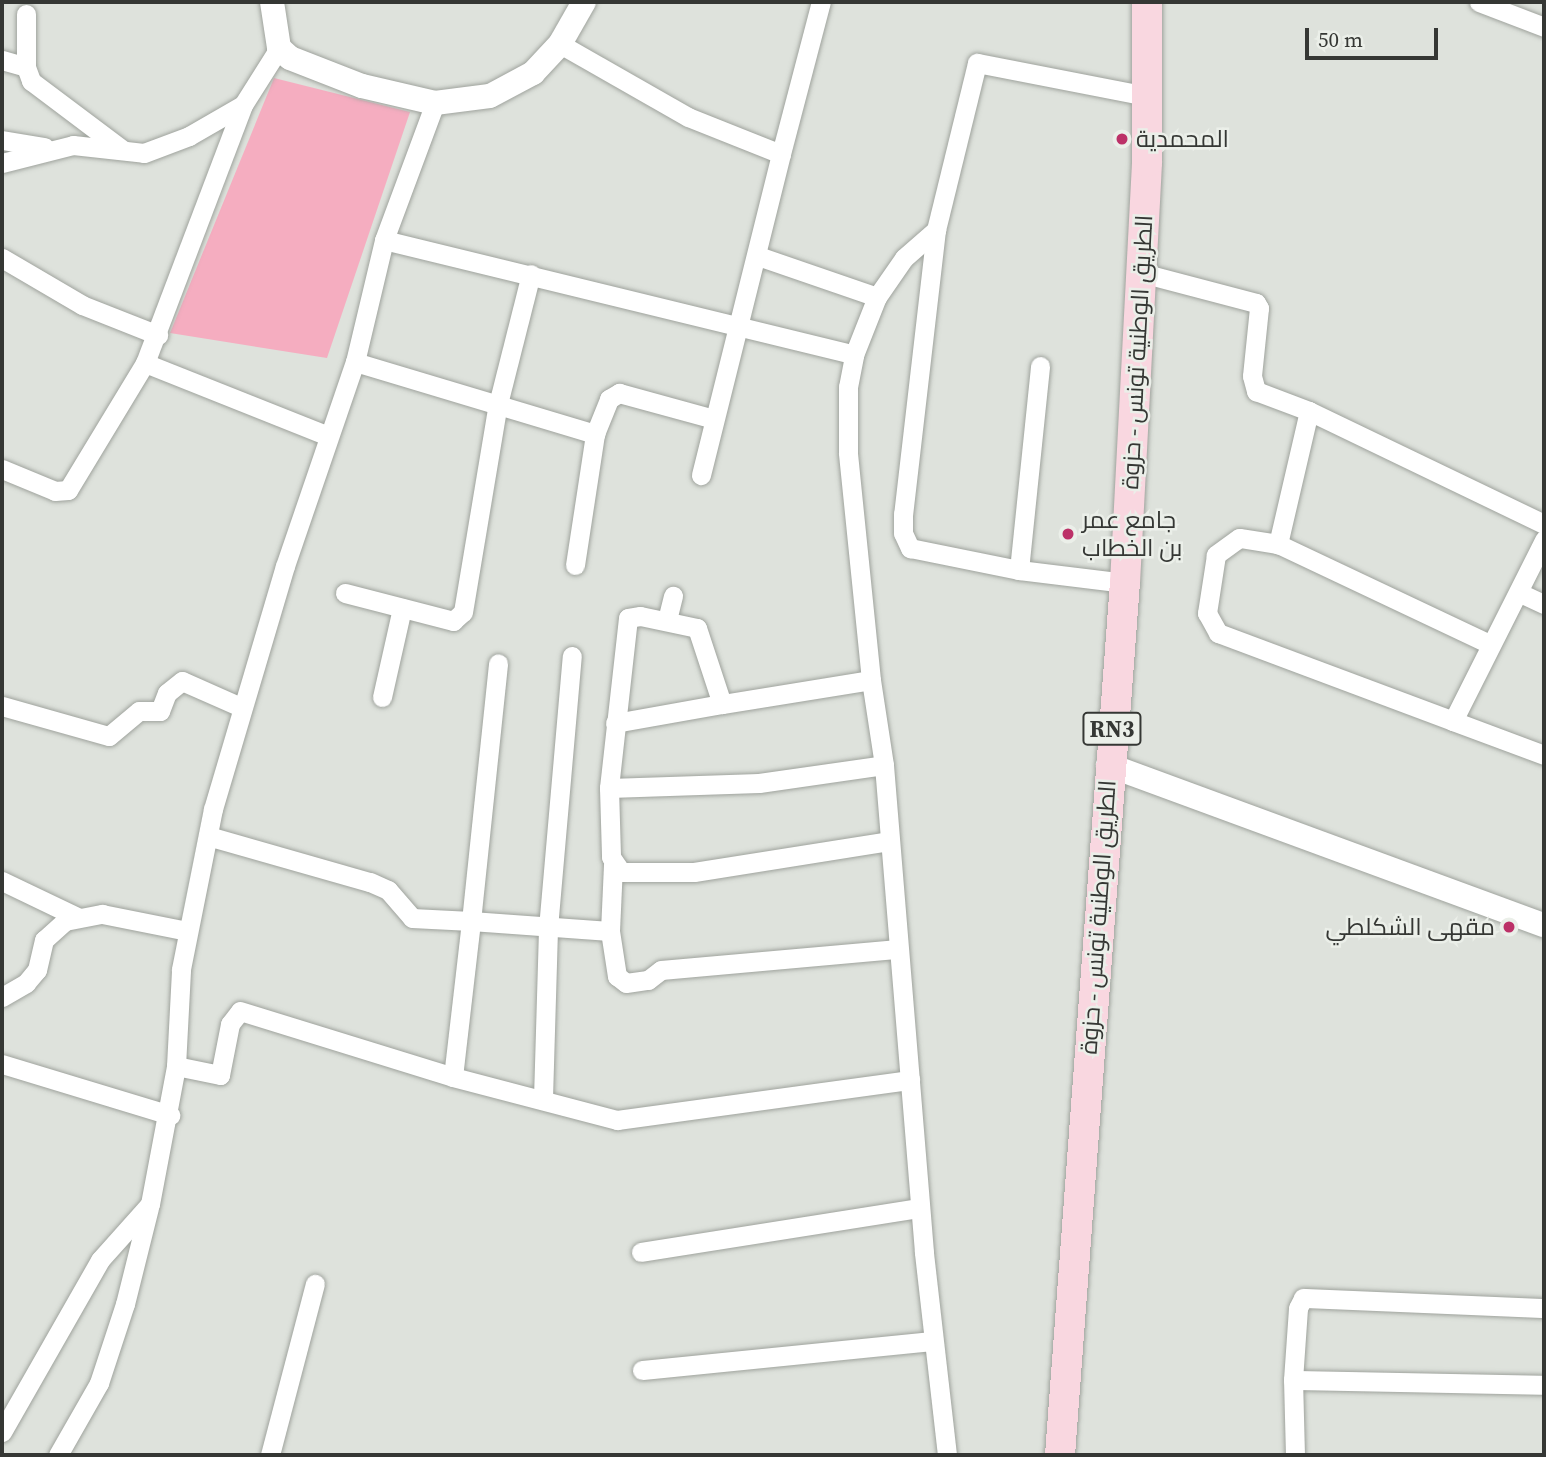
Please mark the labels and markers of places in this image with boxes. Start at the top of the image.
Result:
place label: المحمدية [1136,125,1229,153]
marker: المحمدية [1114,131,1130,147]
place label: جامع عمر بن الخطاب [1082,506,1182,562]
marker: جامع عمر بن الخطاب [1060,526,1076,542]
place label: مقهى الشكلطي [1326,913,1495,941]
marker: مقهى الشكلطي [1501,919,1517,935]

